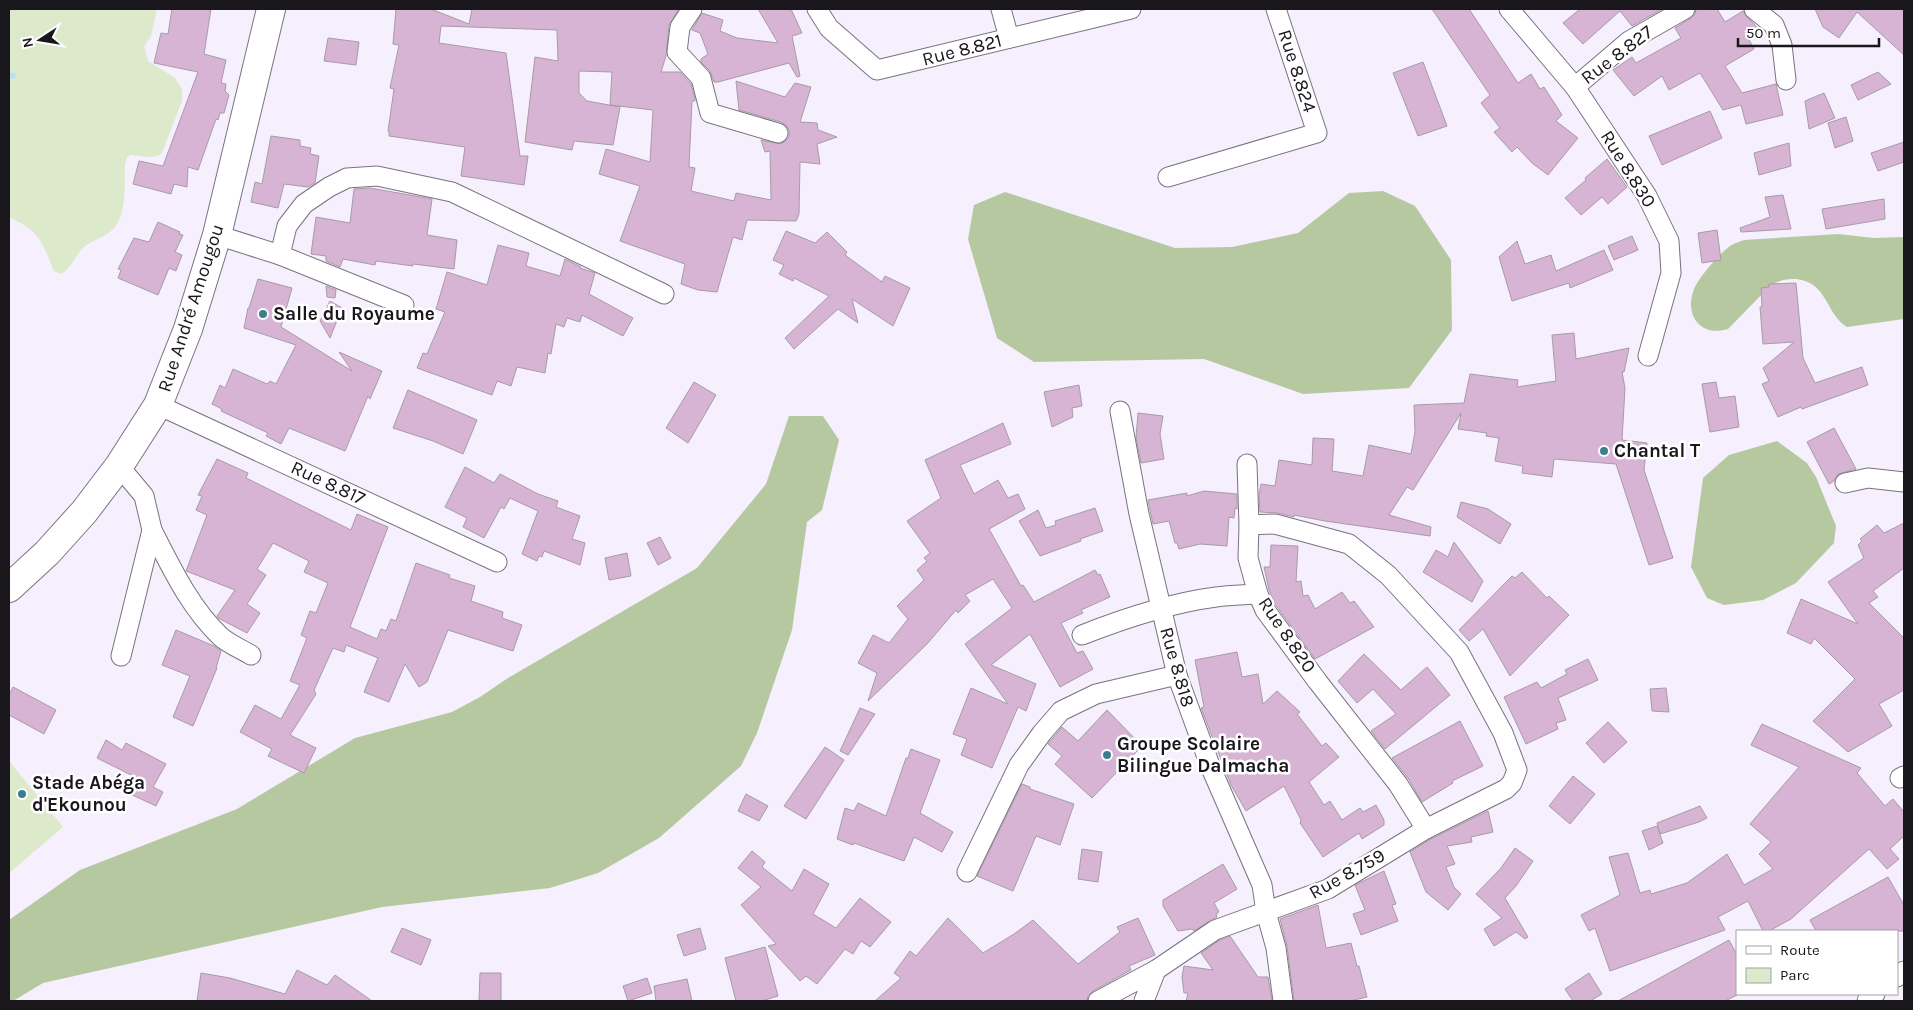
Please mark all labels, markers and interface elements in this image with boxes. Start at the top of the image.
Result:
north arrow [15,15,65,65]
scale bar [1738,15,1879,47]
street label: Rue 8.827 [1577,21,1657,89]
text: 50 m [1746,24,1781,42]
street label: Rue 8.824 [1273,27,1321,116]
street label: Rue 8.821 [920,29,1004,71]
text: N [18,36,37,49]
street label: Rue 8.830 [1596,126,1660,212]
street label: Rue André Amougou [153,221,229,395]
place label: Salle du Royaume [273,303,435,325]
marker: Salle du Royaume [257,308,269,320]
place label: Chantal T [1614,440,1700,462]
marker: Chantal T [1598,445,1610,457]
street label: Rue 8.817 [287,456,369,510]
street label: Rue 8.820 [1254,593,1320,677]
street label: Rue 8.818 [1155,625,1199,709]
place label: Groupe Scolaire Bilingue Dalmacha [1117,733,1289,777]
marker: Groupe Scolaire Bilingue Dalmacha [1101,749,1113,761]
place label: Stade Abéga d'Ekounou [32,772,145,816]
marker: Stade Abéga d'Ekounou [16,788,28,800]
street label: Rue 8.759 [1305,844,1389,904]
legend [1736,930,1898,995]
text: Route [1780,941,1820,959]
text: Parc [1780,966,1810,984]

